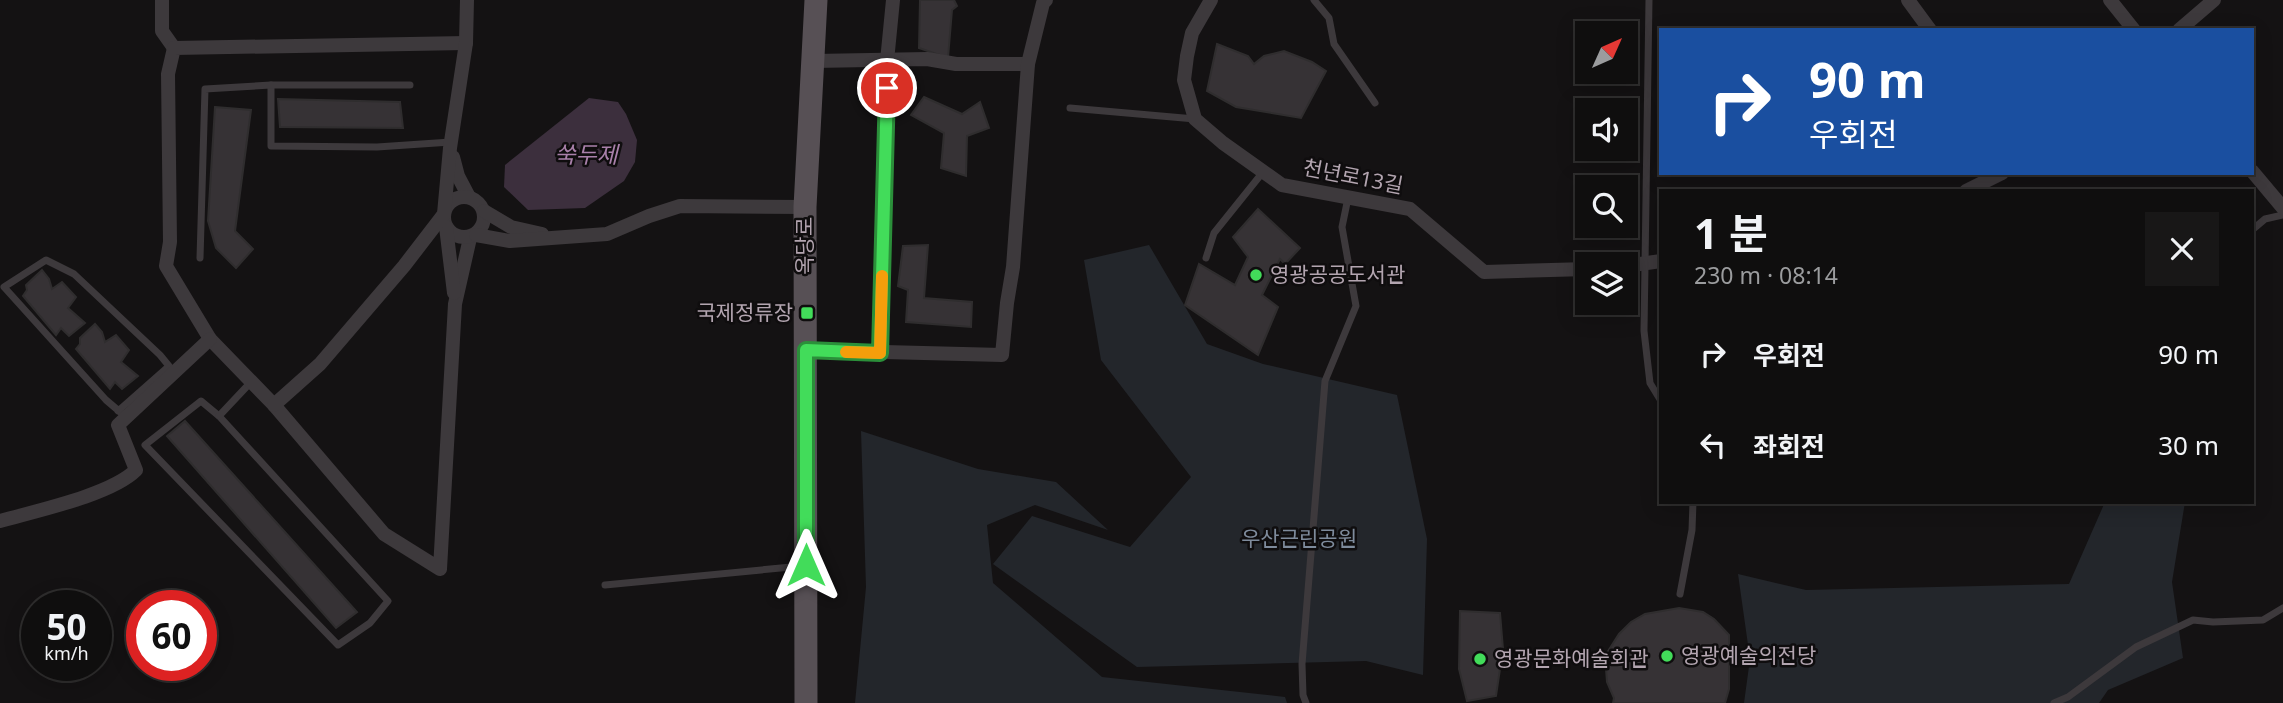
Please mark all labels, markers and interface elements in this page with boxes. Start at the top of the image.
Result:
north arrow [1575,21,1638,84]
map controls [1575,21,1638,315]
text: 90 m [1809,46,1926,112]
icon: right [1694,56,1785,147]
pin [857,58,917,118]
icon: arrive [868,69,906,107]
button: sound [1575,98,1638,161]
text: 우회전 [1809,112,1897,155]
water label: 쑥두제 [554,138,621,170]
street label: 천년로13길 [1301,153,1406,199]
button: search [1575,175,1638,238]
text: 1 분 [1694,204,1768,261]
button: close [2145,212,2219,286]
street label: 옥당로 [790,217,818,275]
button: layers [1575,252,1638,315]
text: 230 m · 08:14 [1694,259,1838,291]
place label: 영광공공도서관 [1270,260,1405,288]
marker: 영광공공도서관 [1248,267,1264,283]
place label: 국제정류장 [696,298,793,326]
marker: 국제정류장 [799,305,815,321]
icon: right [1694,335,1732,373]
text: 90 m [2158,336,2219,372]
text: 우회전 [1753,337,1825,373]
icon: left [1694,426,1732,464]
text: 30 m [2158,427,2219,463]
text: 좌회전 [1753,428,1825,464]
park label: 우산근린공원 [1241,524,1357,552]
position arrow [769,528,843,602]
speed limit sign: 60 [126,590,217,681]
text: 50 [46,603,87,650]
text: km/h [44,641,89,665]
place label: 영광예술의전당 [1681,641,1816,669]
place label: 영광문화예술회관 [1494,644,1649,672]
marker: 영광예술의전당 [1659,648,1675,664]
marker: 영광문화예술회관 [1472,651,1488,667]

